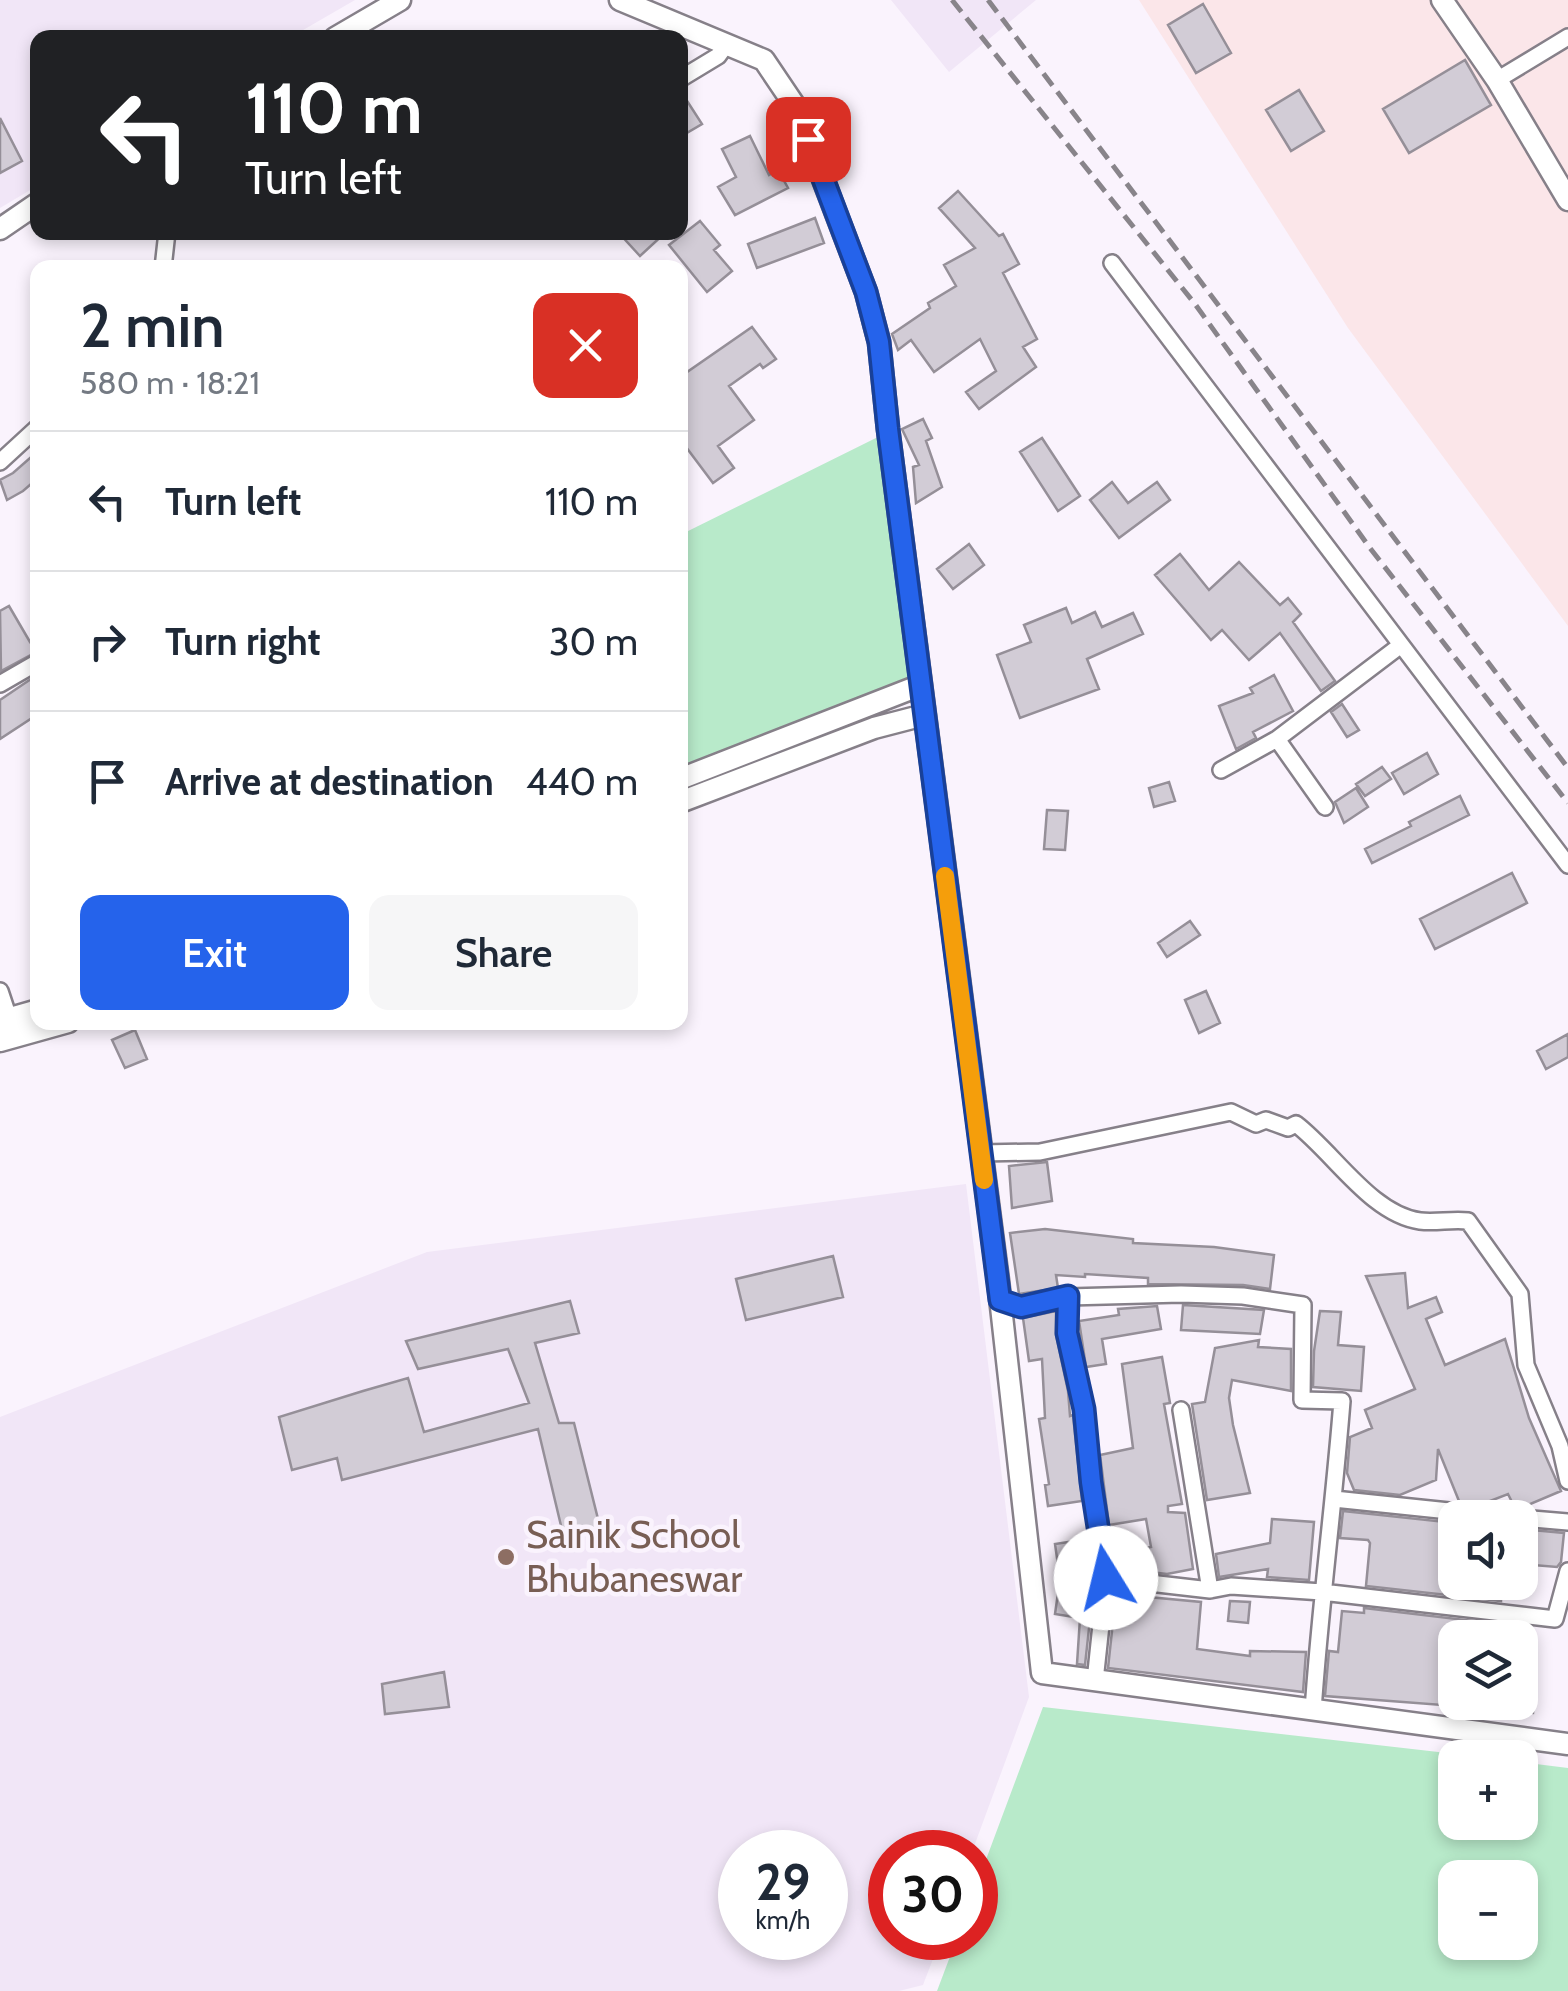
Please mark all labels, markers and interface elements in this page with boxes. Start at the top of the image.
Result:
text: 110 m [245,65,423,151]
icon: left [80,70,210,200]
pin [766,97,851,182]
icon: arrive [781,112,836,167]
text: Turn left [245,151,402,205]
text: 2 min [80,289,225,362]
button: close [533,293,638,398]
text: 580 m · 18:21 [80,363,260,402]
icon: left [80,474,135,529]
text: Turn left [165,478,301,525]
text: 110 m [545,478,638,525]
icon: right [80,614,135,669]
text: Turn right [165,618,321,665]
text: 30 m [549,618,638,665]
icon: arrive [80,754,135,809]
text: Arrive at destination [165,758,494,805]
text: 440 m [526,758,638,805]
button: Exit [80,895,349,1010]
button: Share [369,895,638,1010]
map controls [1438,1500,1538,1960]
button: sound [1438,1500,1538,1600]
place label: Sainik School Bhubaneswar [526,1511,742,1602]
position arrow [1054,1526,1158,1630]
marker: Sainik School Bhubaneswar [495,1546,517,1568]
button: layers [1438,1620,1538,1720]
button: + [1438,1740,1538,1840]
speed limit sign: 30 [868,1830,998,1960]
text: 29 [756,1852,810,1913]
button: − [1438,1860,1538,1960]
text: km/h [756,1905,810,1935]

